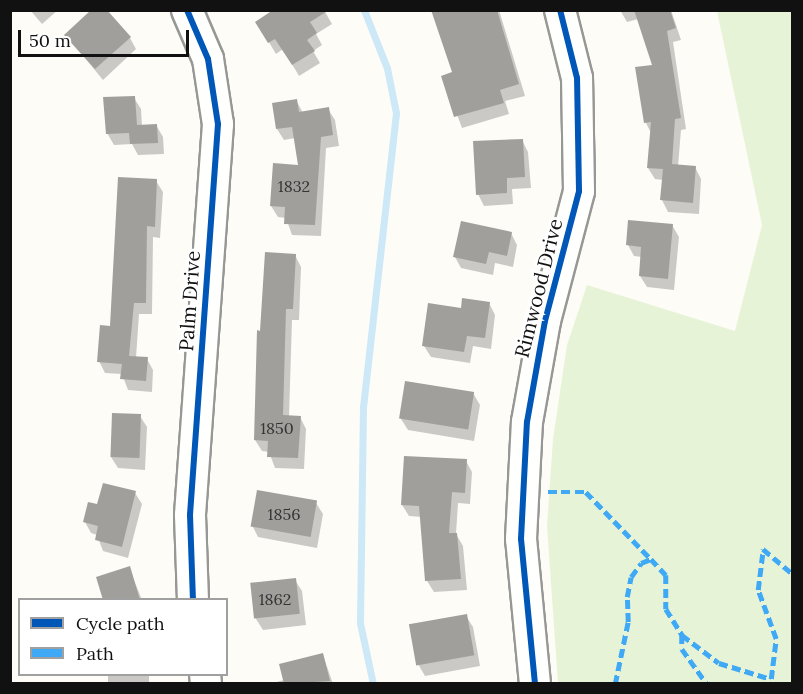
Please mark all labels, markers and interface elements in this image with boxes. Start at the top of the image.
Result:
scale bar [21,18,192,56]
text: 50 m [29,29,71,52]
house number: 1832 [278,176,310,196]
street label: Rimwood Drive [509,216,567,360]
street label: Palm Drive [174,250,204,352]
house number: 1850 [260,418,294,438]
house number: 1856 [268,504,300,524]
house number: 1862 [259,589,291,609]
legend [18,598,228,676]
text: Cycle path [76,612,165,635]
text: Path [76,642,114,665]

